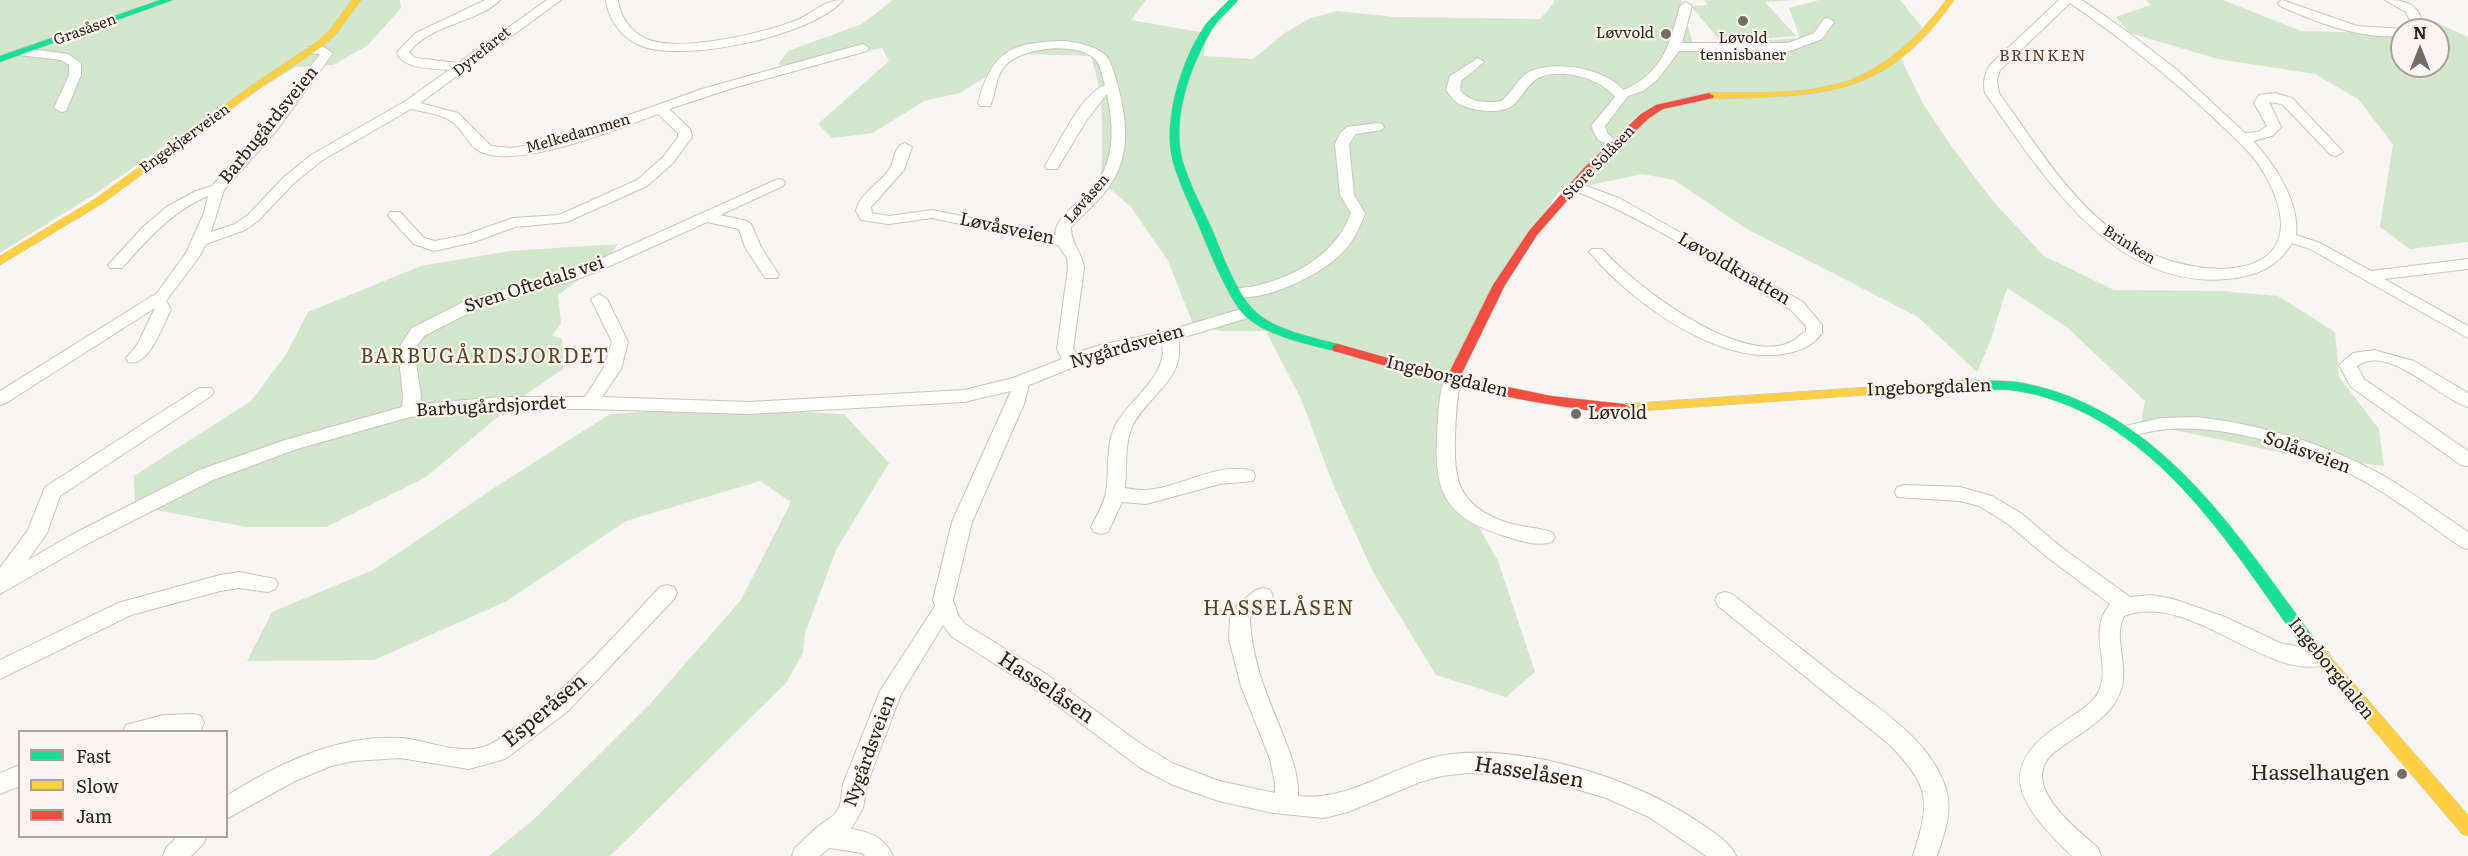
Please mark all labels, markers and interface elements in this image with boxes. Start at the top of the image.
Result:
street label: Grasåsen [51,10,119,50]
marker: Løvold tennisbaner [1736,14,1750,28]
north arrow [2390,18,2450,78]
text: N [2413,20,2427,44]
street label: Dyrefaret [450,23,514,81]
place label: Løvvold [1596,25,1654,43]
marker: Løvvold [1659,27,1673,41]
place label: Løvold tennisbaner [1700,30,1786,65]
district label: BRINKEN [1999,46,2087,66]
street label: Barbugårdsveien [215,62,323,188]
street label: Engekjærveien [137,100,233,178]
street label: Melkedammen [524,111,632,157]
street label: Store Solåsen [1559,122,1639,204]
street label: Løvåsen [1061,171,1113,227]
street label: Løvåsveien [958,208,1056,250]
street label: Brinken [2099,222,2159,268]
street label: Løvoldknatten [1674,228,1794,310]
street label: Sven Oftedals vei [461,252,607,318]
street label: Nygårdsveien [1068,320,1186,374]
district label: BARBUGÅRDSJORDET [360,345,610,369]
street label: Ingeborgdalen [1384,351,1510,403]
street label: Ingeborgdalen [1866,375,1992,401]
street label: Barbugårdsjordet [415,392,567,422]
place label: Løvold [1588,403,1647,425]
marker: Løvold [1569,407,1583,421]
street label: Solåsveien [2260,427,2354,479]
district label: HASSELÅSEN [1203,597,1355,621]
street label: Ingeborgdalen [2283,614,2379,724]
street label: Hasselåsen [993,647,1099,729]
street label: Esperåsen [498,669,592,753]
street label: Nygårdsveien [840,692,900,810]
legend [18,730,228,838]
text: Fast [76,742,111,769]
street label: Hasselåsen [1472,752,1586,794]
place label: Hasselhaugen [2251,761,2390,787]
marker: Hasselhaugen [2395,767,2409,781]
text: Slow [76,772,118,799]
text: Jam [76,802,112,829]

